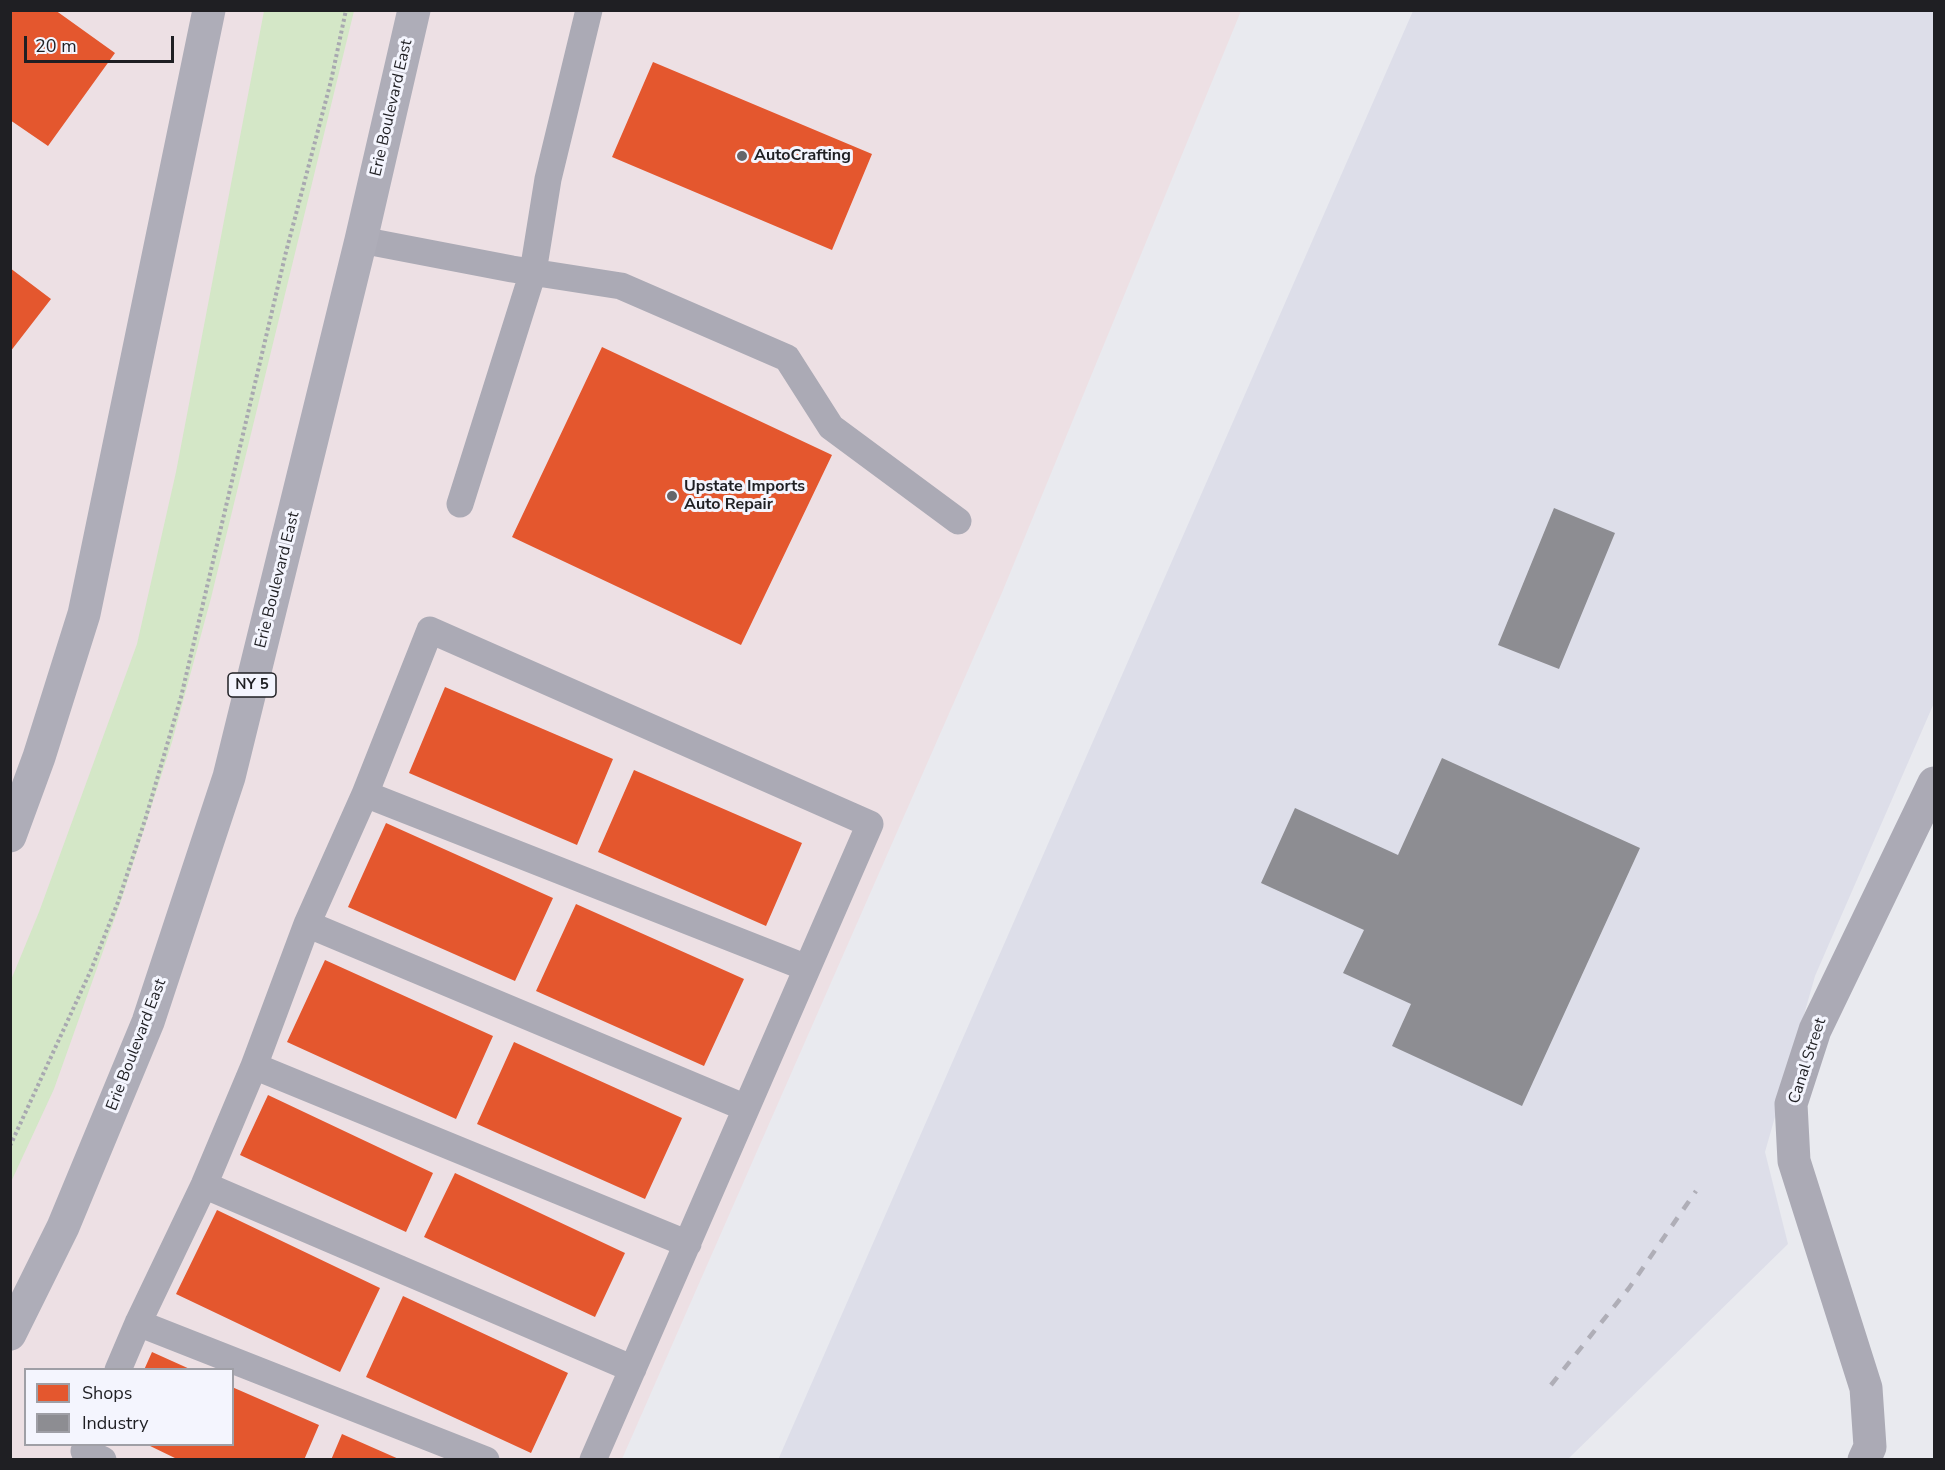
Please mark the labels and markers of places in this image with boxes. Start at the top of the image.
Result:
place label: AutoCrafting [754,146,851,166]
marker: AutoCrafting [735,149,749,163]
place label: Upstate Imports Auto Repair [684,477,805,515]
marker: Upstate Imports Auto Repair [665,489,679,503]

